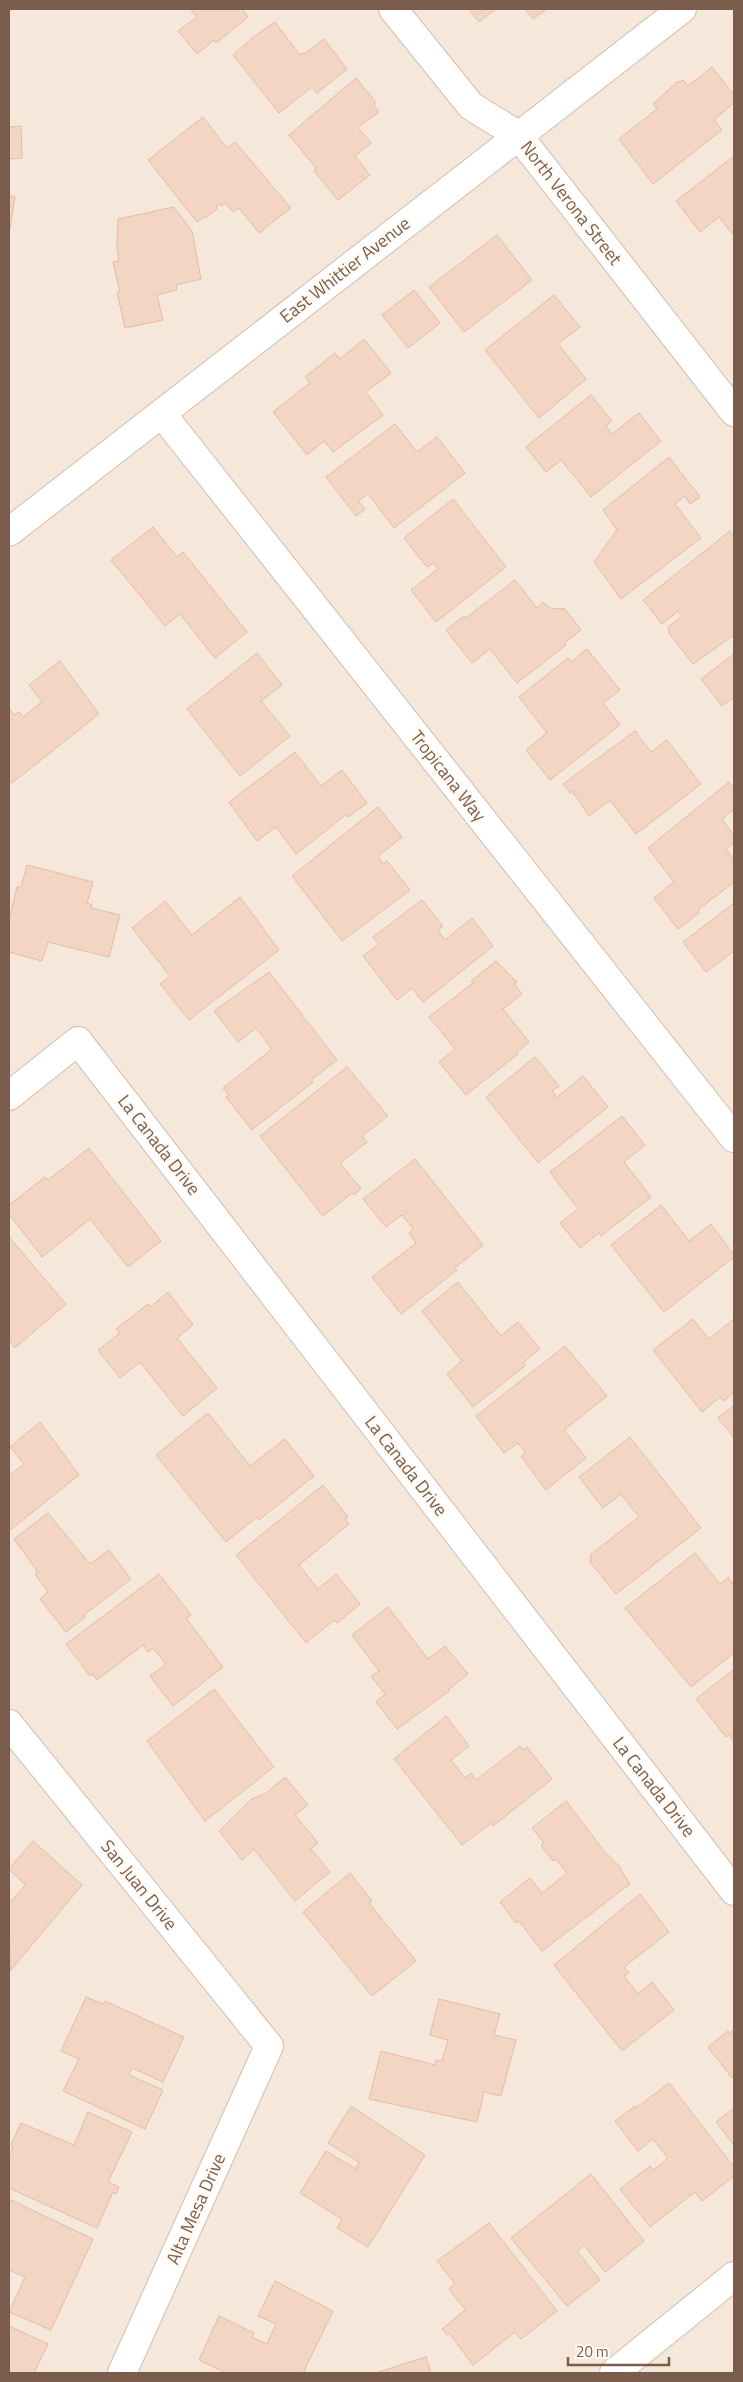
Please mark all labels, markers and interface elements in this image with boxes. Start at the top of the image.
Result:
street label: North Verona Street [514,135,629,271]
street label: East Whittier Avenue [274,210,416,329]
street label: Tropicana Way [404,724,493,827]
street label: La Canada Drive [112,1089,207,1201]
street label: La Canada Drive [359,1410,454,1522]
street label: La Canada Drive [607,1731,702,1843]
street label: San Juan Drive [95,1834,184,1936]
street label: Alta Mesa Drive [159,2149,232,2269]
scale bar [568,2334,669,2366]
text: 20 m [576,2340,609,2363]

